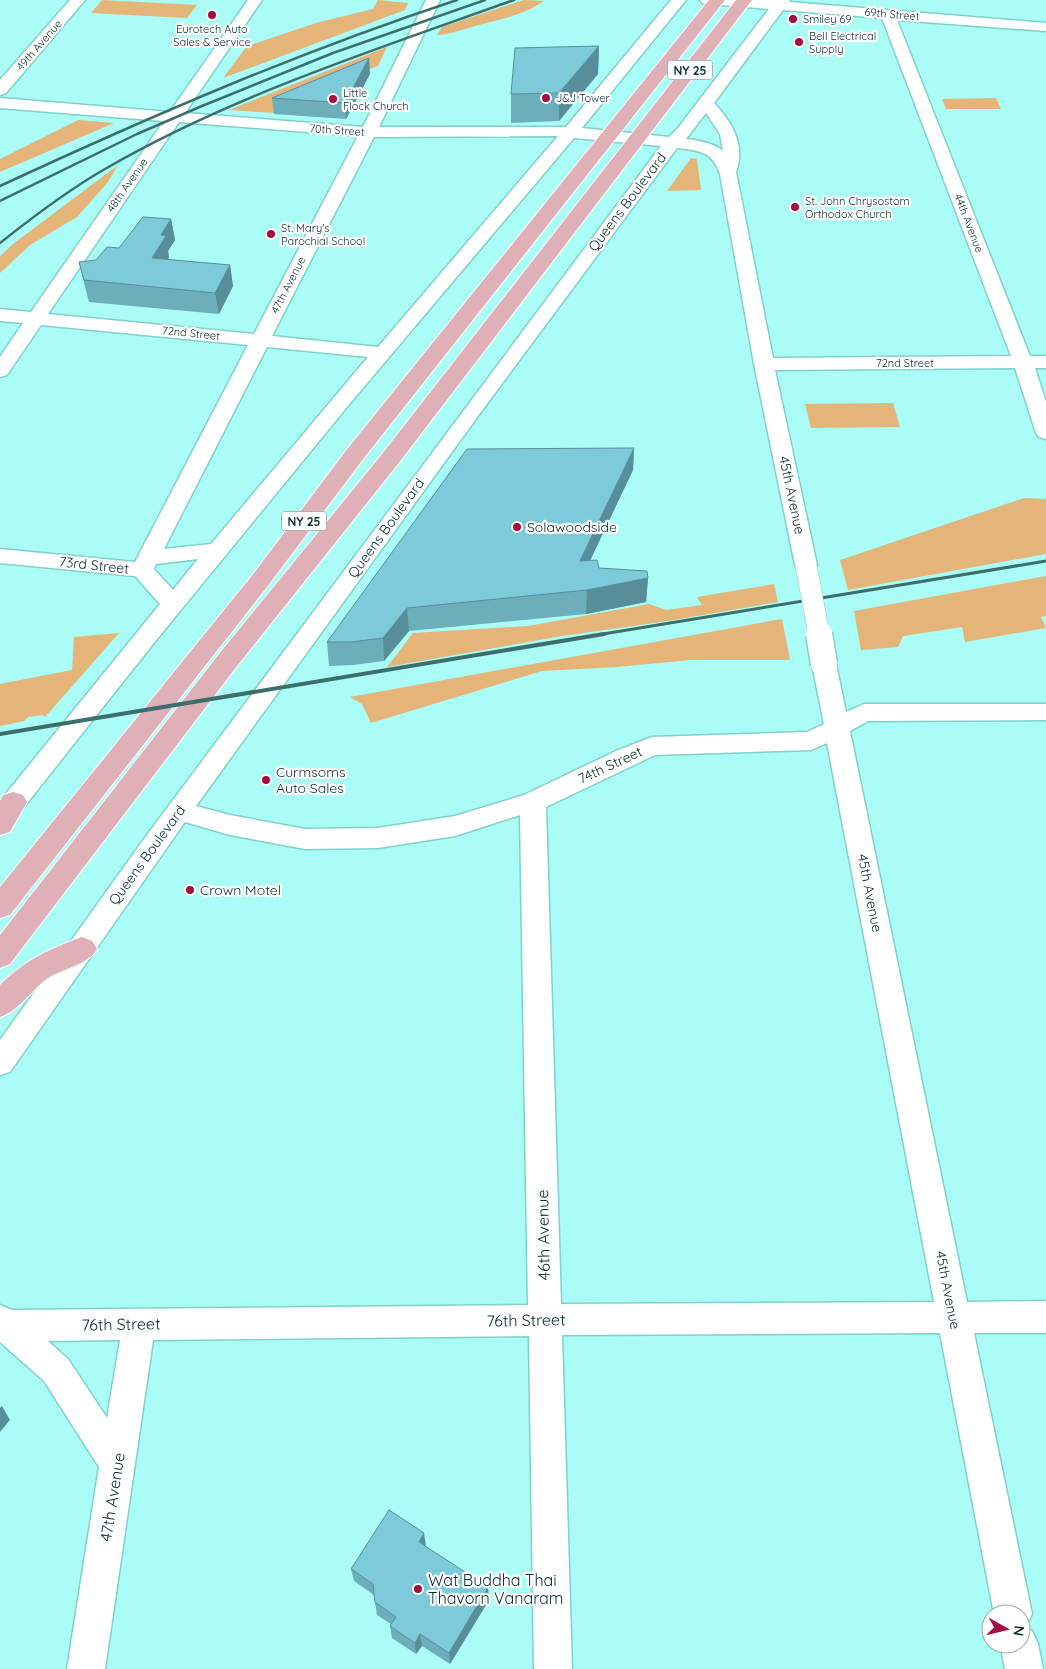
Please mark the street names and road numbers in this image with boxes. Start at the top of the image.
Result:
street label: 69th Street [864,5,920,23]
street label: 49th Avenue [13,17,65,73]
road number: NY 25 [668,60,712,80]
street label: 70th Street [309,121,365,139]
street label: Queens Boulevard [584,149,670,255]
street label: 48th Avenue [103,155,151,215]
street label: 44th Avenue [951,191,987,255]
street label: 47th Avenue [268,254,308,316]
street label: 72nd Street [162,323,221,343]
street label: 72nd Street [876,356,934,370]
street label: 45th Avenue [775,454,809,536]
street label: Queens Boulevard [344,475,428,581]
road number: NY 25 [282,512,326,530]
street label: 73rd Street [58,552,130,578]
street label: 74th Street [575,742,645,788]
street label: Queens Boulevard [105,802,189,908]
street label: 45th Avenue [854,852,886,934]
street label: 46th Avenue [532,1190,554,1280]
street label: 45th Avenue [932,1249,964,1331]
street label: 76th Street [486,1309,566,1331]
street label: 76th Street [81,1313,161,1335]
street label: 47th Avenue [95,1451,129,1543]

